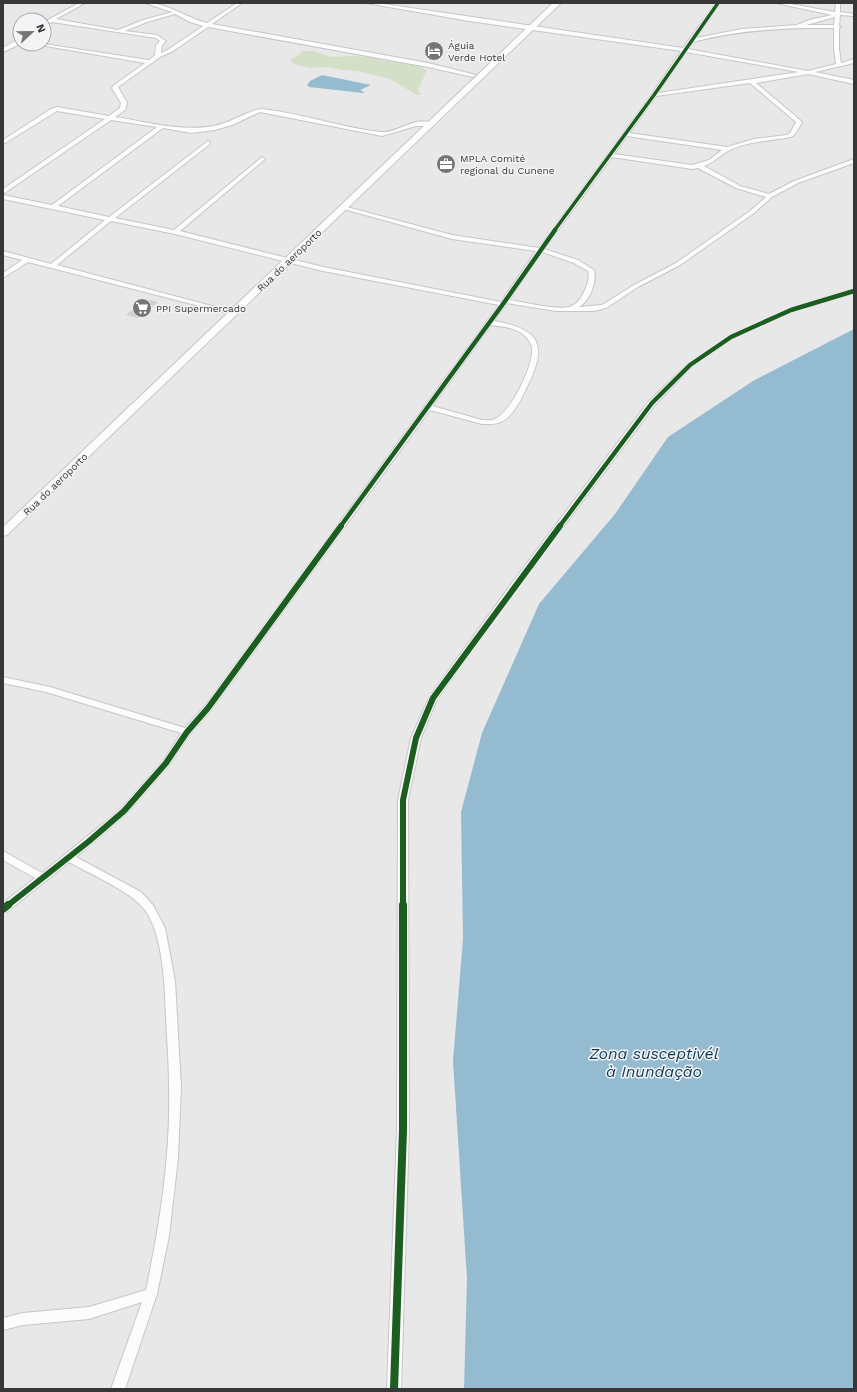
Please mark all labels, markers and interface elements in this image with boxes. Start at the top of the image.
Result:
north arrow [12,12,52,52]
text: N [33,22,48,35]
hotel icon: Águia Verde Hotel [423,40,445,62]
place label: Águia Verde Hotel [448,40,505,63]
office icon: MPLA Comité regional du Cunene [435,153,457,175]
place label: MPLA Comité regional du Cunene [460,153,555,176]
street label: Rua do aeroporto [255,227,324,294]
supermarket icon: PPI Supermercado [131,297,153,319]
place label: PPI Supermercado [156,303,246,314]
street label: Rua do aeroporto [21,451,90,518]
water label: Zona susceptivél à Inundação [589,1044,719,1081]

